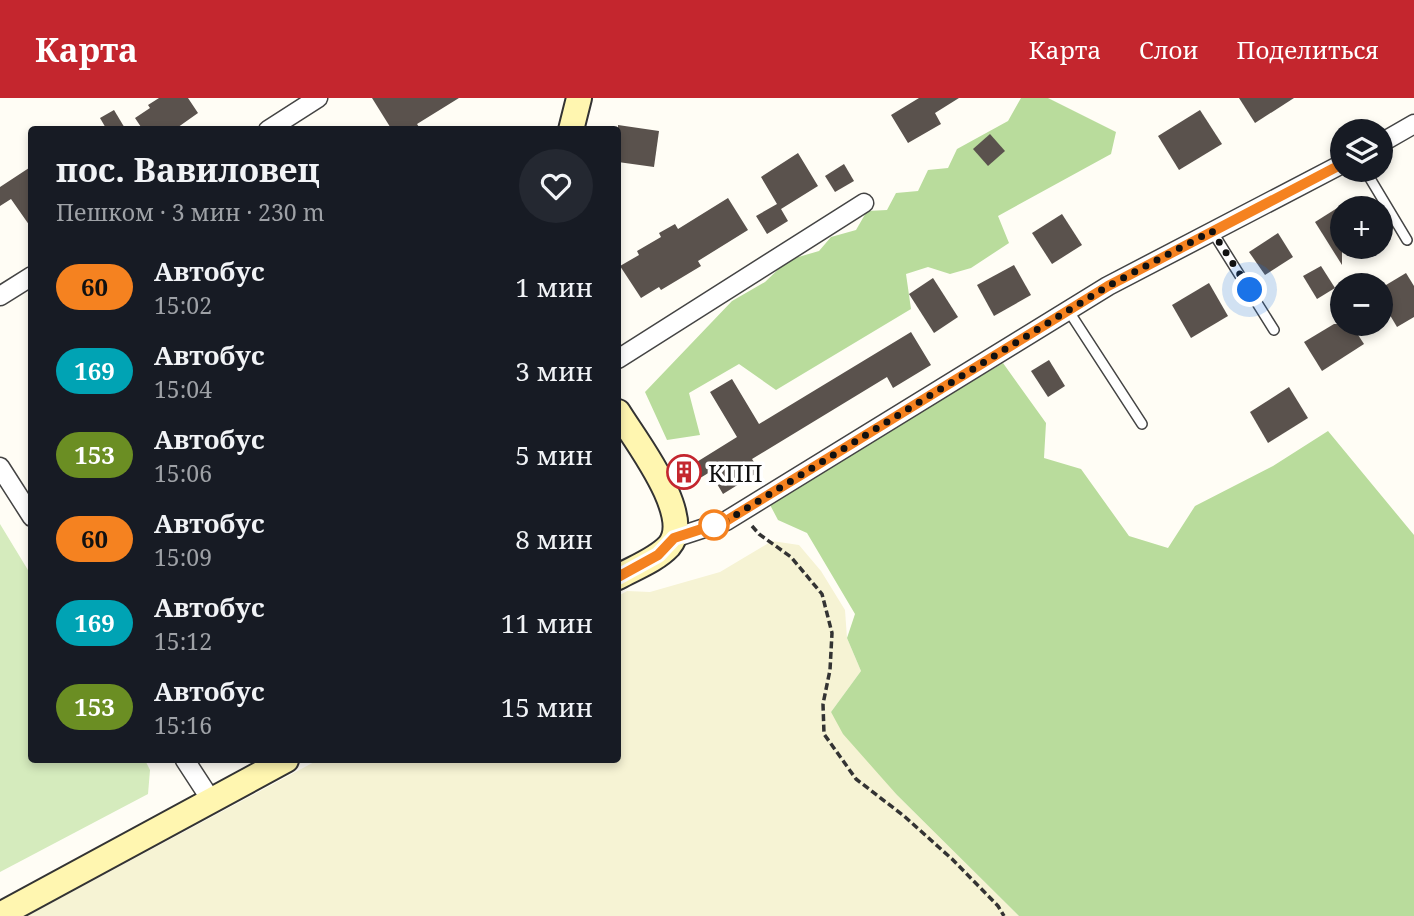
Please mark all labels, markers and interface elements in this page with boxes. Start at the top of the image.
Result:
text: Карта [35,27,138,72]
text: Карта [1029,33,1101,66]
text: Слои [1139,33,1199,66]
text: Поделиться [1237,33,1379,66]
map controls [1330,119,1393,336]
button: layers [1330,119,1393,182]
text: пос. Вавиловец [56,147,320,192]
button: heart [519,149,593,223]
text: Пешком · 3 мин · 230 m [56,196,324,228]
button: + [1330,196,1393,259]
text: Автобус [154,253,264,289]
text: 1 мин [515,269,593,305]
text: 60 [81,270,108,303]
your location [1232,272,1267,307]
button: − [1330,273,1393,336]
text: 15:02 [154,289,212,321]
text: Автобус [154,337,264,373]
text: 3 мин [515,353,593,389]
text: 169 [74,354,115,387]
text: 15:04 [154,373,212,405]
text: Автобус [154,421,264,457]
text: 5 мин [515,437,593,473]
text: 153 [74,438,115,471]
building icon: КПП [665,453,703,491]
place label: КПП [708,456,763,489]
text: 15:06 [154,457,212,489]
text: Автобус [154,505,264,541]
unlabelled marker [699,510,729,540]
text: 8 мин [515,521,593,557]
text: 60 [81,522,108,555]
text: 15:09 [154,541,212,573]
text: Автобус [154,589,264,625]
text: 11 мин [501,605,593,641]
text: 169 [74,606,115,639]
text: 15:12 [154,625,212,657]
text: Автобус [154,673,264,709]
text: 15 мин [501,689,593,725]
text: 153 [74,690,115,723]
text: 15:16 [154,709,212,741]

